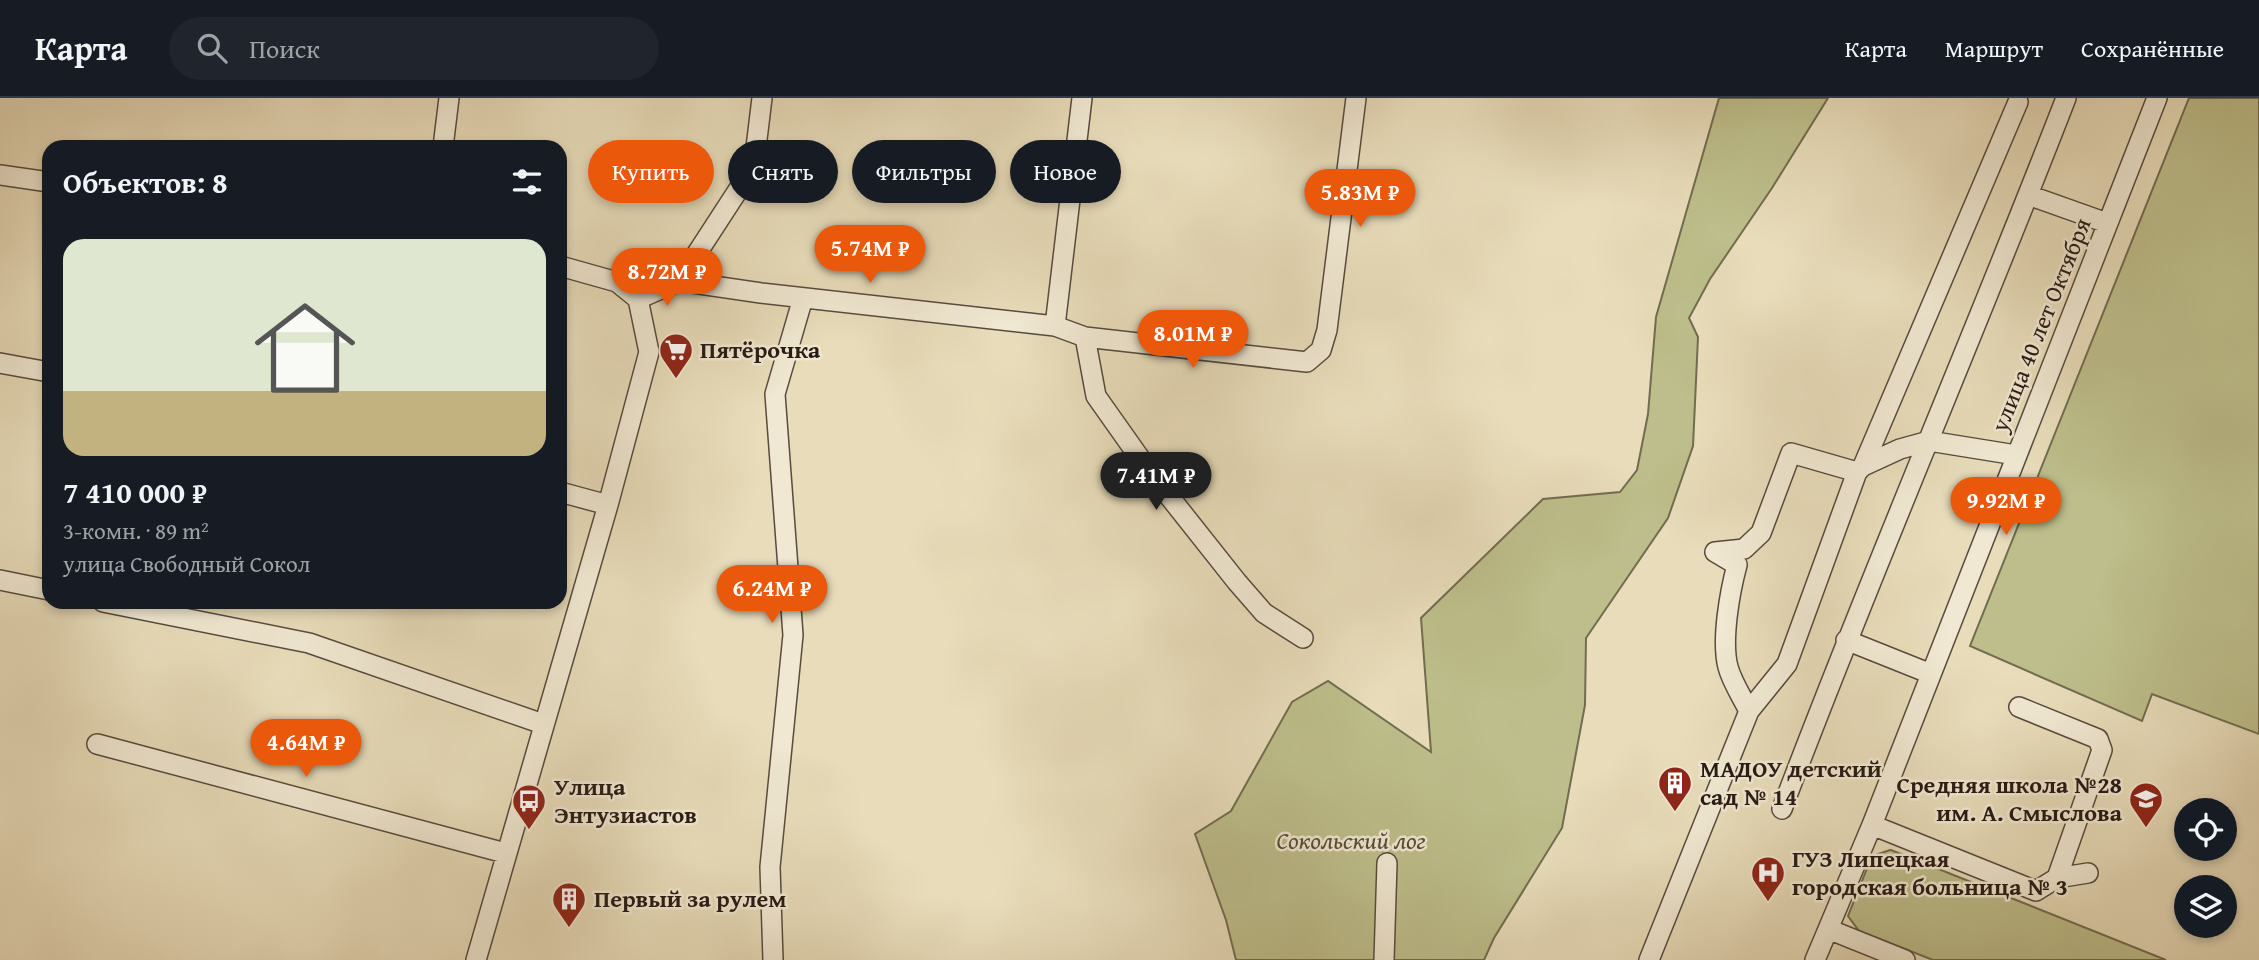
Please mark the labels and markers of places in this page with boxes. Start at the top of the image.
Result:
pin: 5.83M ₽ [1295,170,1425,229]
pin: 5.74M ₽ [805,226,935,285]
pin: 8.72M ₽ [602,248,732,308]
pin: 8.01M ₽ [1128,310,1258,370]
supermarket icon: Пятёрочка [657,331,695,380]
place label: Пятёрочка [700,332,821,367]
pin: 7.41M ₽ [1091,452,1221,512]
pin: 9.92M ₽ [1941,478,2071,537]
pin: 6.24M ₽ [707,566,837,625]
pin: 4.64M ₽ [241,720,371,779]
place label: МАДОУ детский сад № 14 [1700,751,1882,814]
building icon: МАДОУ детский сад № 14 [1656,764,1694,813]
place label: Средняя школа №28 им. А. Смыслова [1896,767,2123,830]
place label: Улица Энтузиастов [554,769,697,832]
school or university icon: Средняя школа №28 им. А. Смыслова [2127,780,2165,829]
bus stop icon: Улица Энтузиастов [510,782,548,831]
place label: ГУЗ Липецкая городская больница № 3 [1792,841,2068,904]
hospital icon: ГУЗ Липецкая городская больница № 3 [1749,854,1787,903]
building icon: Первый за рулем [550,880,588,929]
place label: Первый за рулем [594,881,786,916]

